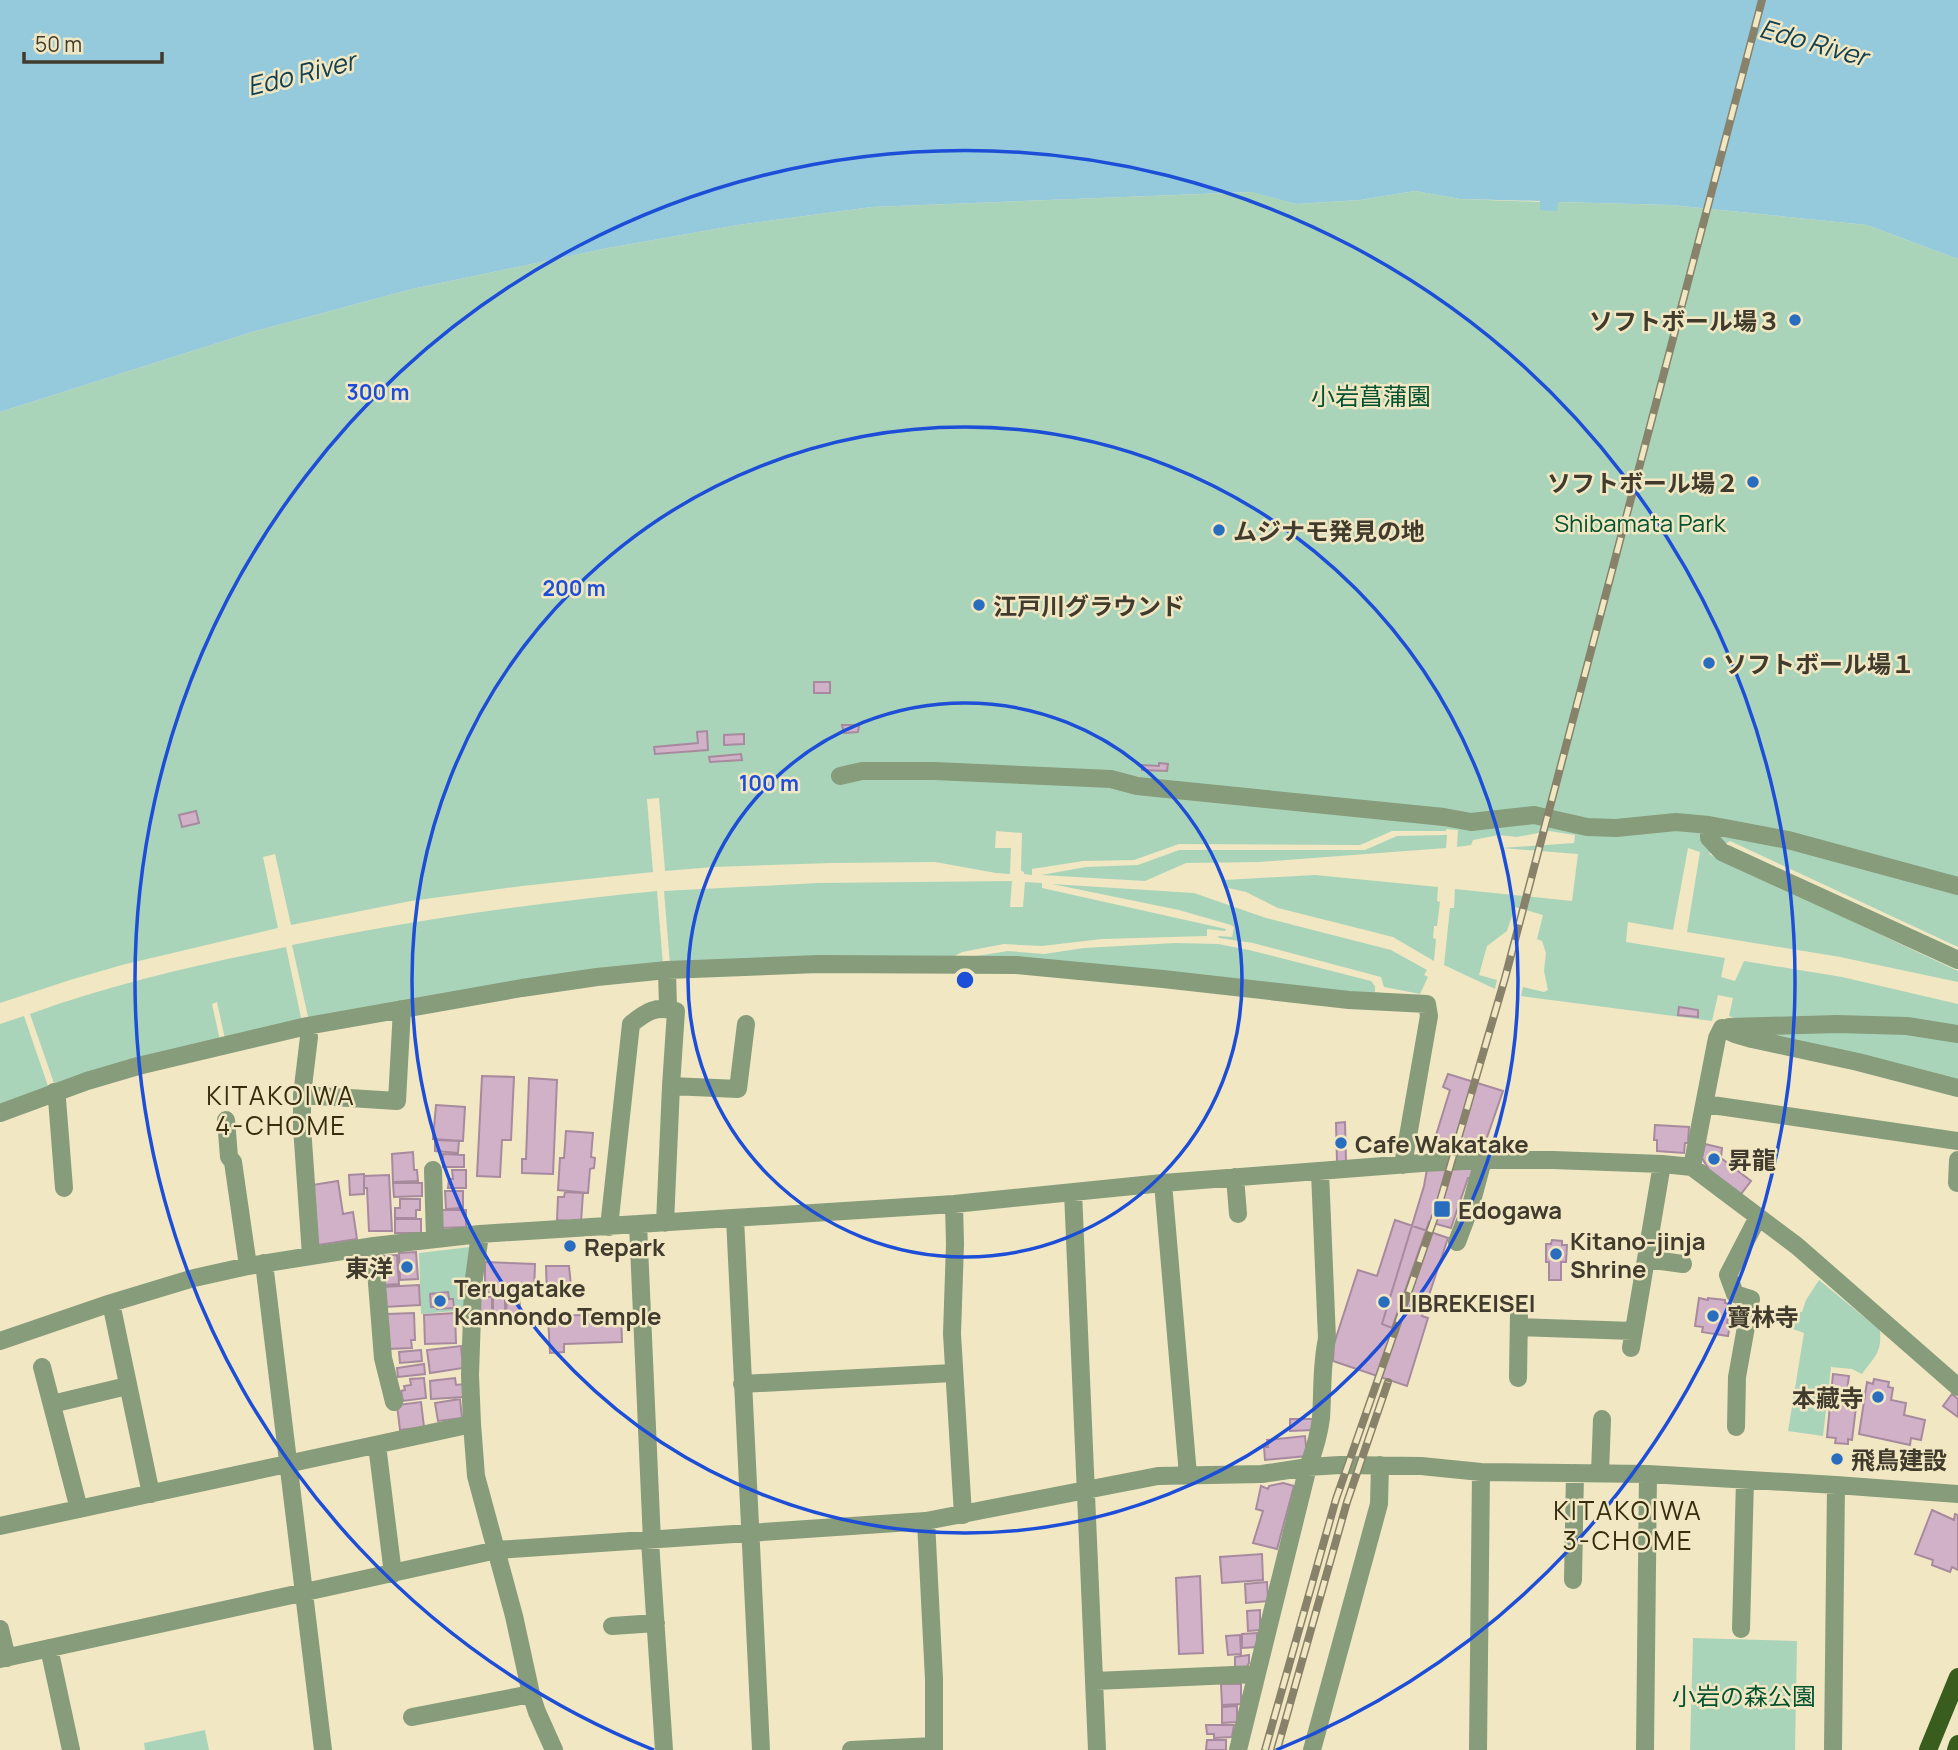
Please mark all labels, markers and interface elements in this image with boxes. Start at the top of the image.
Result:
water label: Edo River [1756,9,1876,76]
scale bar [24,21,163,65]
text: 50 m [35,30,82,58]
water label: Edo River [243,41,362,104]
place label: ソフトボール場３ [1589,304,1781,337]
marker: ソフトボール場３ [1787,312,1803,328]
text: 300 m [347,378,409,406]
park label: 小岩菖蒲園 [1311,379,1431,412]
place label: ソフトボール場２ [1547,466,1739,499]
marker: ソフトボール場２ [1745,474,1761,490]
park label: Shibamata Park [1554,506,1727,539]
place label: ムジナモ発見の地 [1233,514,1425,547]
marker: ムジナモ発見の地 [1211,522,1227,538]
text: 200 m [542,574,606,602]
place label: 江戸川グラウンド [993,589,1185,622]
marker: 江戸川グラウンド [971,597,987,613]
place label: ソフトボール場１ [1723,647,1915,680]
marker: ソフトボール場１ [1701,655,1717,671]
text: 100 m [739,769,799,797]
centre of rings [953,968,977,992]
district label: KITAKOIWA 4-CHOME [206,1077,356,1143]
place label: Cafe Wakatake [1355,1127,1529,1160]
marker: Cafe Wakatake [1333,1135,1349,1151]
place label: 昇龍 [1728,1143,1776,1176]
marker: 昇龍 [1706,1151,1722,1167]
place label: Edogawa [1458,1193,1562,1226]
marker: Edogawa [1432,1199,1452,1219]
place label: Kitano-jinja Shrine [1570,1224,1706,1285]
place label: Repark [584,1230,666,1263]
marker: Repark [562,1238,578,1254]
marker: Kitano-jinja Shrine [1548,1246,1564,1262]
place label: 東洋 [345,1251,393,1284]
marker: 東洋 [399,1259,415,1275]
place label: Terugatake Kannondo Temple [454,1271,662,1332]
place label: LIBREKEISEI [1398,1286,1535,1319]
marker: Terugatake Kannondo Temple [432,1293,448,1309]
marker: LIBREKEISEI [1376,1294,1392,1310]
place label: 寶林寺 [1727,1300,1799,1333]
marker: 寶林寺 [1705,1308,1721,1324]
place label: 本藏寺 [1792,1381,1864,1414]
marker: 本藏寺 [1870,1389,1886,1405]
place label: 飛鳥建設 [1851,1443,1947,1476]
marker: 飛鳥建設 [1829,1451,1845,1467]
district label: KITAKOIWA 3-CHOME [1553,1492,1703,1558]
park label: 小岩の森公園 [1672,1679,1816,1712]

